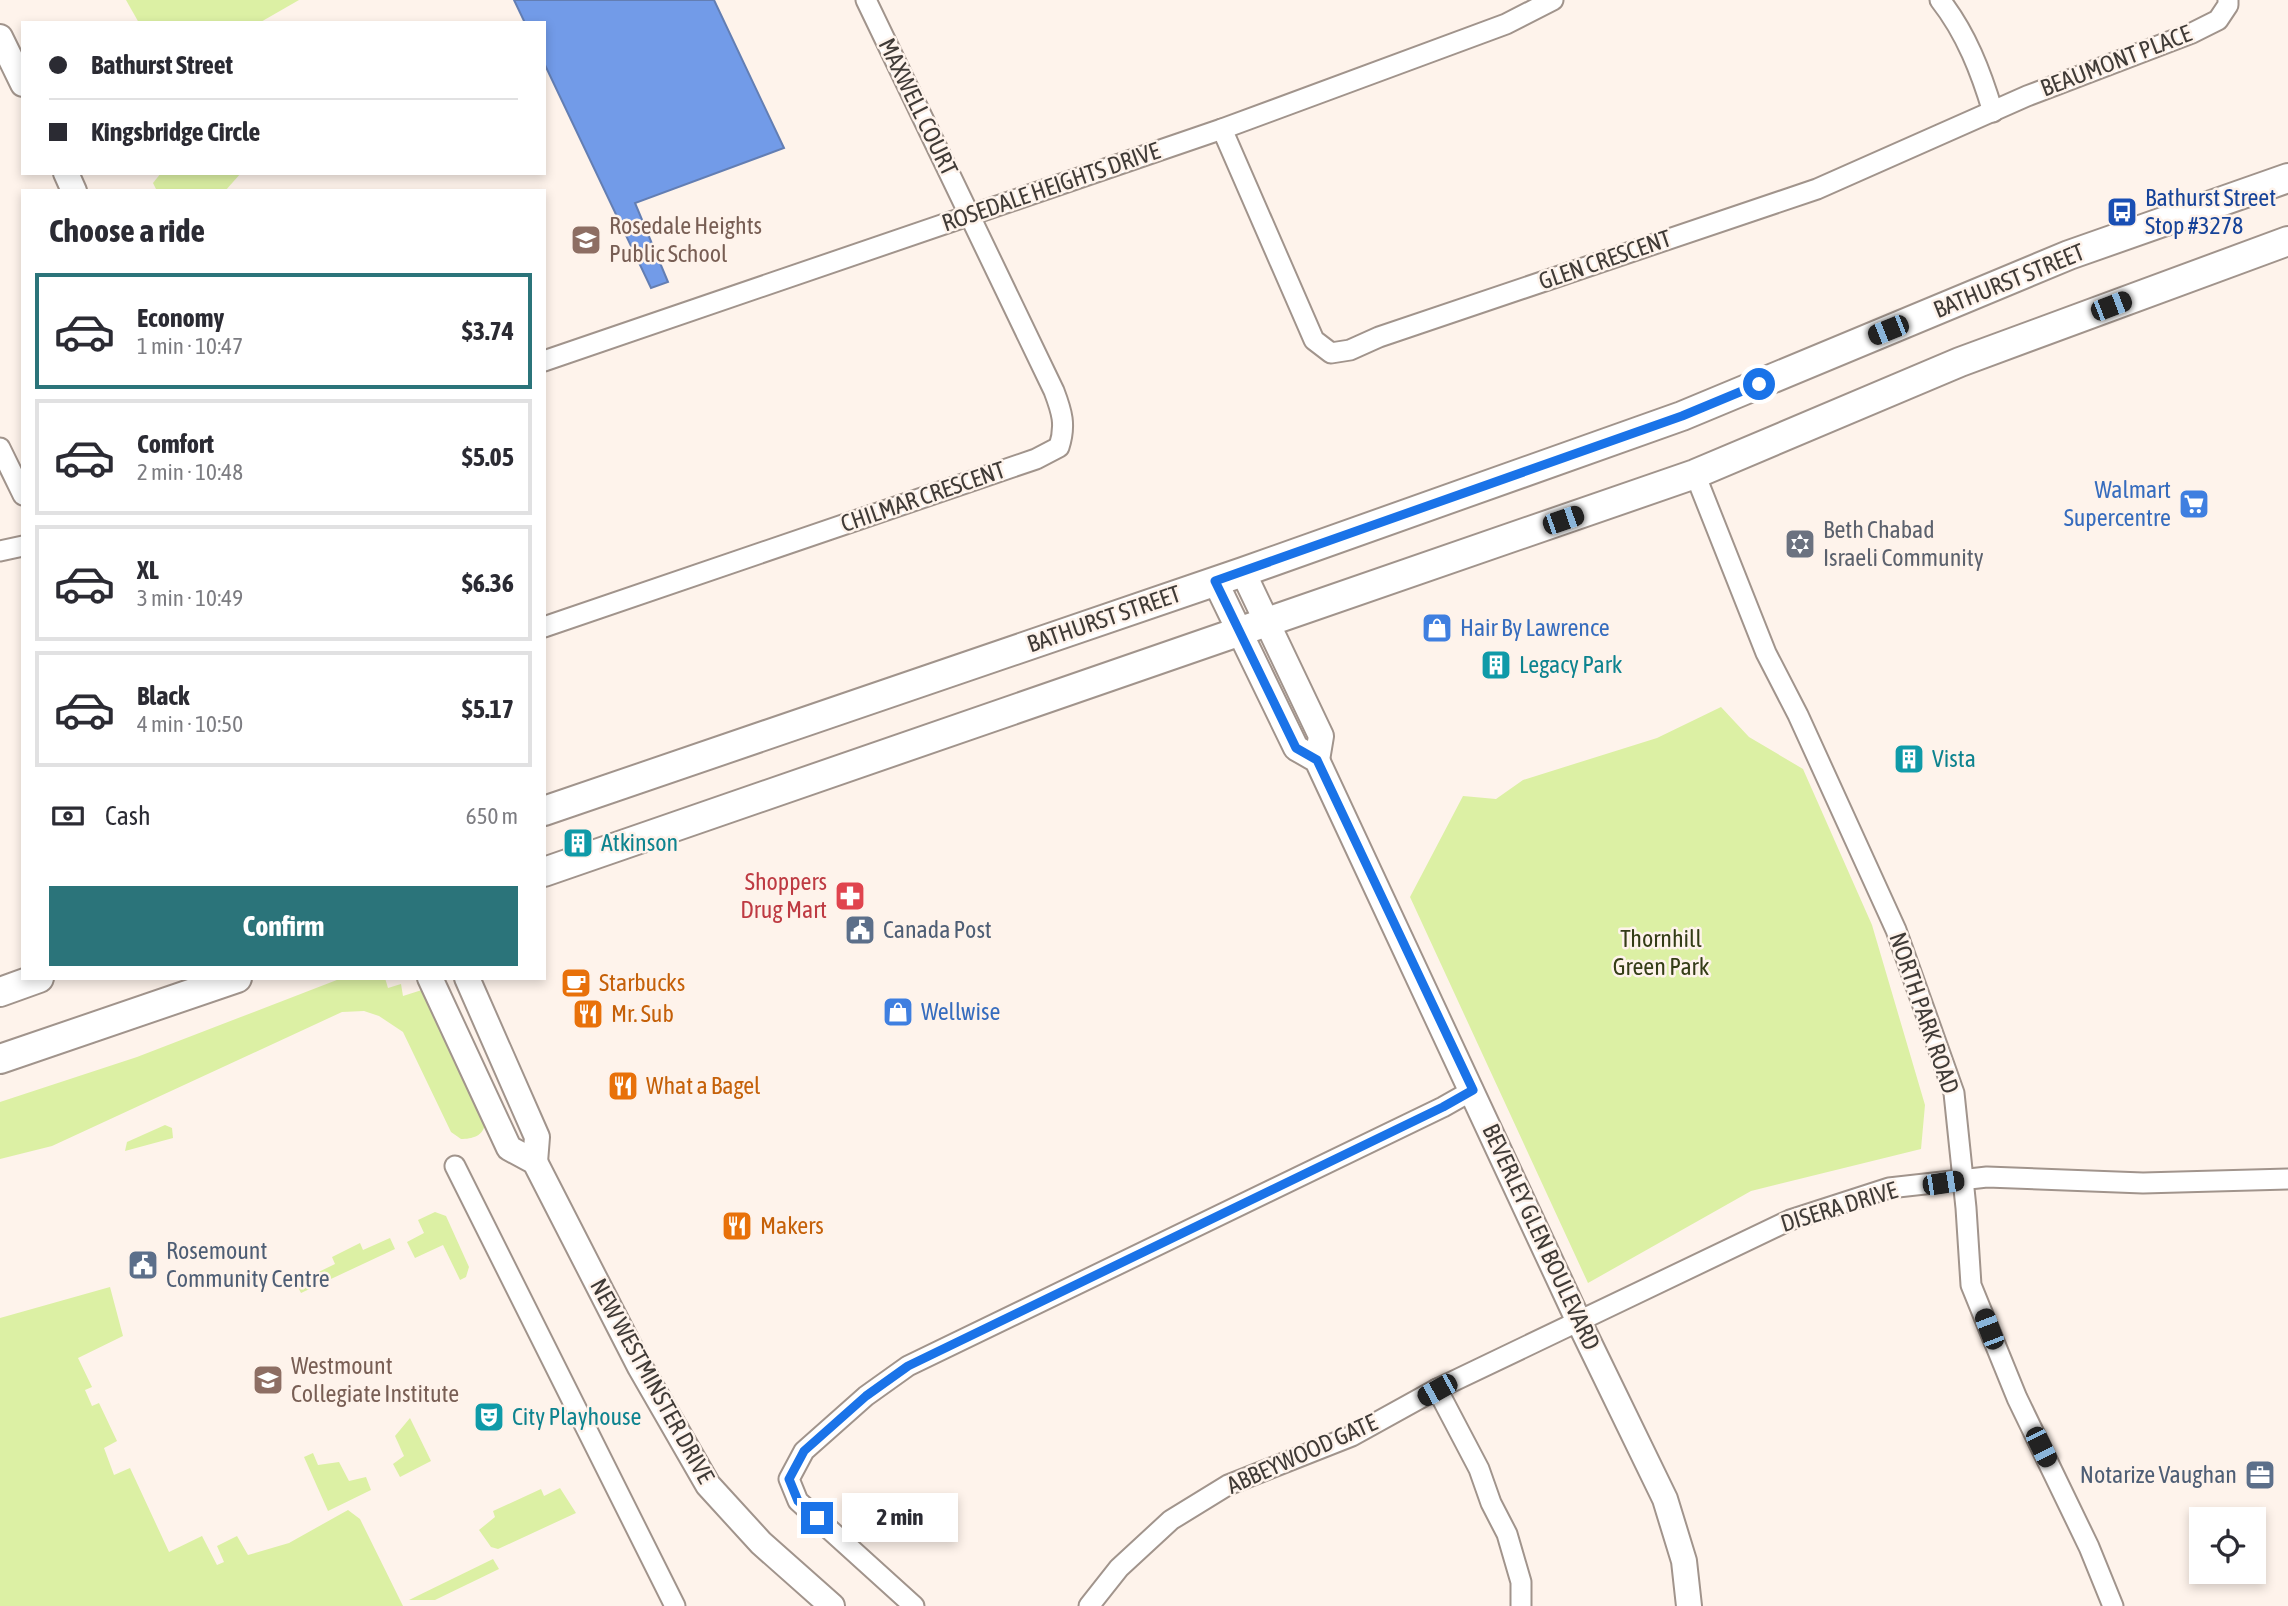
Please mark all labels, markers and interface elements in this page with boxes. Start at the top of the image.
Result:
street label: BEAUMONT PLACE [2037,19,2195,102]
street label: MAXWELL COURT [874,34,963,180]
text: Bathurst Street [91,50,233,80]
text: Kingsbridge Circle [91,117,260,147]
street label: ROSEDALE HEIGHTS DRIVE [938,137,1163,236]
place label: Bathurst Street Stop #3278 [2145,184,2276,239]
bus stop icon: Bathurst Street Stop #3278 [2105,195,2139,229]
text: Choose a ride [49,212,205,249]
place label: Rosedale Heights Public School [609,212,762,267]
school or university icon: Rosedale Heights Public School [569,223,603,257]
street label: GLEN CRESCENT [1535,224,1675,295]
street label: BATHURST STREET [1929,238,2089,323]
car [2088,289,2135,323]
icon: car [53,300,116,363]
text: Economy [137,303,224,333]
car [1865,312,1912,348]
text: $3.74 [462,316,514,346]
text: 1 min · 10:47 [137,333,243,359]
route start [1743,368,1775,400]
icon: car [53,426,116,489]
text: Comfort [137,429,214,459]
text: $5.05 [462,442,514,472]
street label: CHILMAR CRESCENT [837,456,1009,537]
text: 2 min · 10:48 [137,459,243,485]
place label: Walmart Supercentre [2064,476,2171,531]
supermarket icon: Walmart Supercentre [2177,487,2211,521]
car [1540,503,1587,537]
place label: Beth Chabad Israeli Community [1823,516,1984,571]
synagogue icon: Beth Chabad Israeli Community [1783,527,1817,561]
icon: car [53,552,116,615]
text: XL [137,555,159,585]
text: $6.36 [462,568,514,598]
street label: BATHURST STREET [1024,580,1184,657]
text: 3 min · 10:49 [137,585,243,611]
shop icon: Hair By Lawrence [1420,611,1454,645]
place label: Hair By Lawrence [1460,614,1610,641]
building icon: Legacy Park [1479,648,1513,682]
place label: Legacy Park [1519,651,1623,678]
icon: car [53,678,116,741]
text: Black [137,681,189,711]
text: $5.17 [462,694,514,724]
text: 4 min · 10:50 [137,711,243,737]
building icon: Vista [1892,742,1926,776]
place label: Vista [1932,745,1976,772]
icon: cash [49,797,87,835]
text: Cash [105,801,151,831]
text: 650 m [466,803,518,829]
building icon: Atkinson [561,826,595,860]
place label: Atkinson [601,829,678,856]
place label: Shoppers Drug Mart [740,868,827,923]
pharmacy icon: Shoppers Drug Mart [833,879,867,913]
button: Confirm [49,886,518,966]
public building icon: Canada Post [843,913,877,947]
place label: Canada Post [883,916,992,943]
park label: Thornhill Green Park [1613,925,1710,980]
street label: NORTH PARK ROAD [1884,929,1965,1097]
cafe icon: Starbucks [559,966,593,1000]
place label: Starbucks [599,969,685,996]
shop icon: Wellwise [881,995,915,1029]
restaurant icon: Mr. Sub [571,997,605,1031]
place label: Wellwise [921,998,1000,1025]
place label: Mr. Sub [611,1000,674,1027]
restaurant icon: What a Bagel [606,1069,640,1103]
place label: What a Bagel [646,1072,761,1099]
street label: BEVERLEY GLEN BOULEVARD [1477,1119,1606,1354]
car [1921,1169,1966,1197]
street label: DISERA DRIVE [1777,1176,1900,1237]
restaurant icon: Makers [720,1209,754,1243]
place label: Makers [760,1212,824,1239]
place label: Rosemount Community Centre [166,1237,330,1292]
public building icon: Rosemount Community Centre [126,1248,160,1282]
street label: NEW WESTMINSTER DRIVE [585,1274,720,1488]
car [1972,1306,2007,1352]
place label: Westmount Collegiate Institute [291,1352,459,1407]
school or university icon: Westmount Collegiate Institute [251,1363,285,1397]
car [1414,1371,1461,1409]
theatre icon: City Playhouse [472,1400,506,1434]
place label: City Playhouse [512,1403,641,1430]
street label: ABBEYWOOD GATE [1222,1408,1381,1499]
car [2023,1424,2060,1470]
office icon: Notarize Vaughan [2243,1458,2277,1492]
place label: Notarize Vaughan [2080,1461,2237,1488]
callout: 2 min [842,1494,957,1542]
route end [801,1502,833,1534]
text: 2 min [877,1504,923,1530]
map controls [2189,1507,2266,1584]
button: locate [2189,1507,2266,1584]

